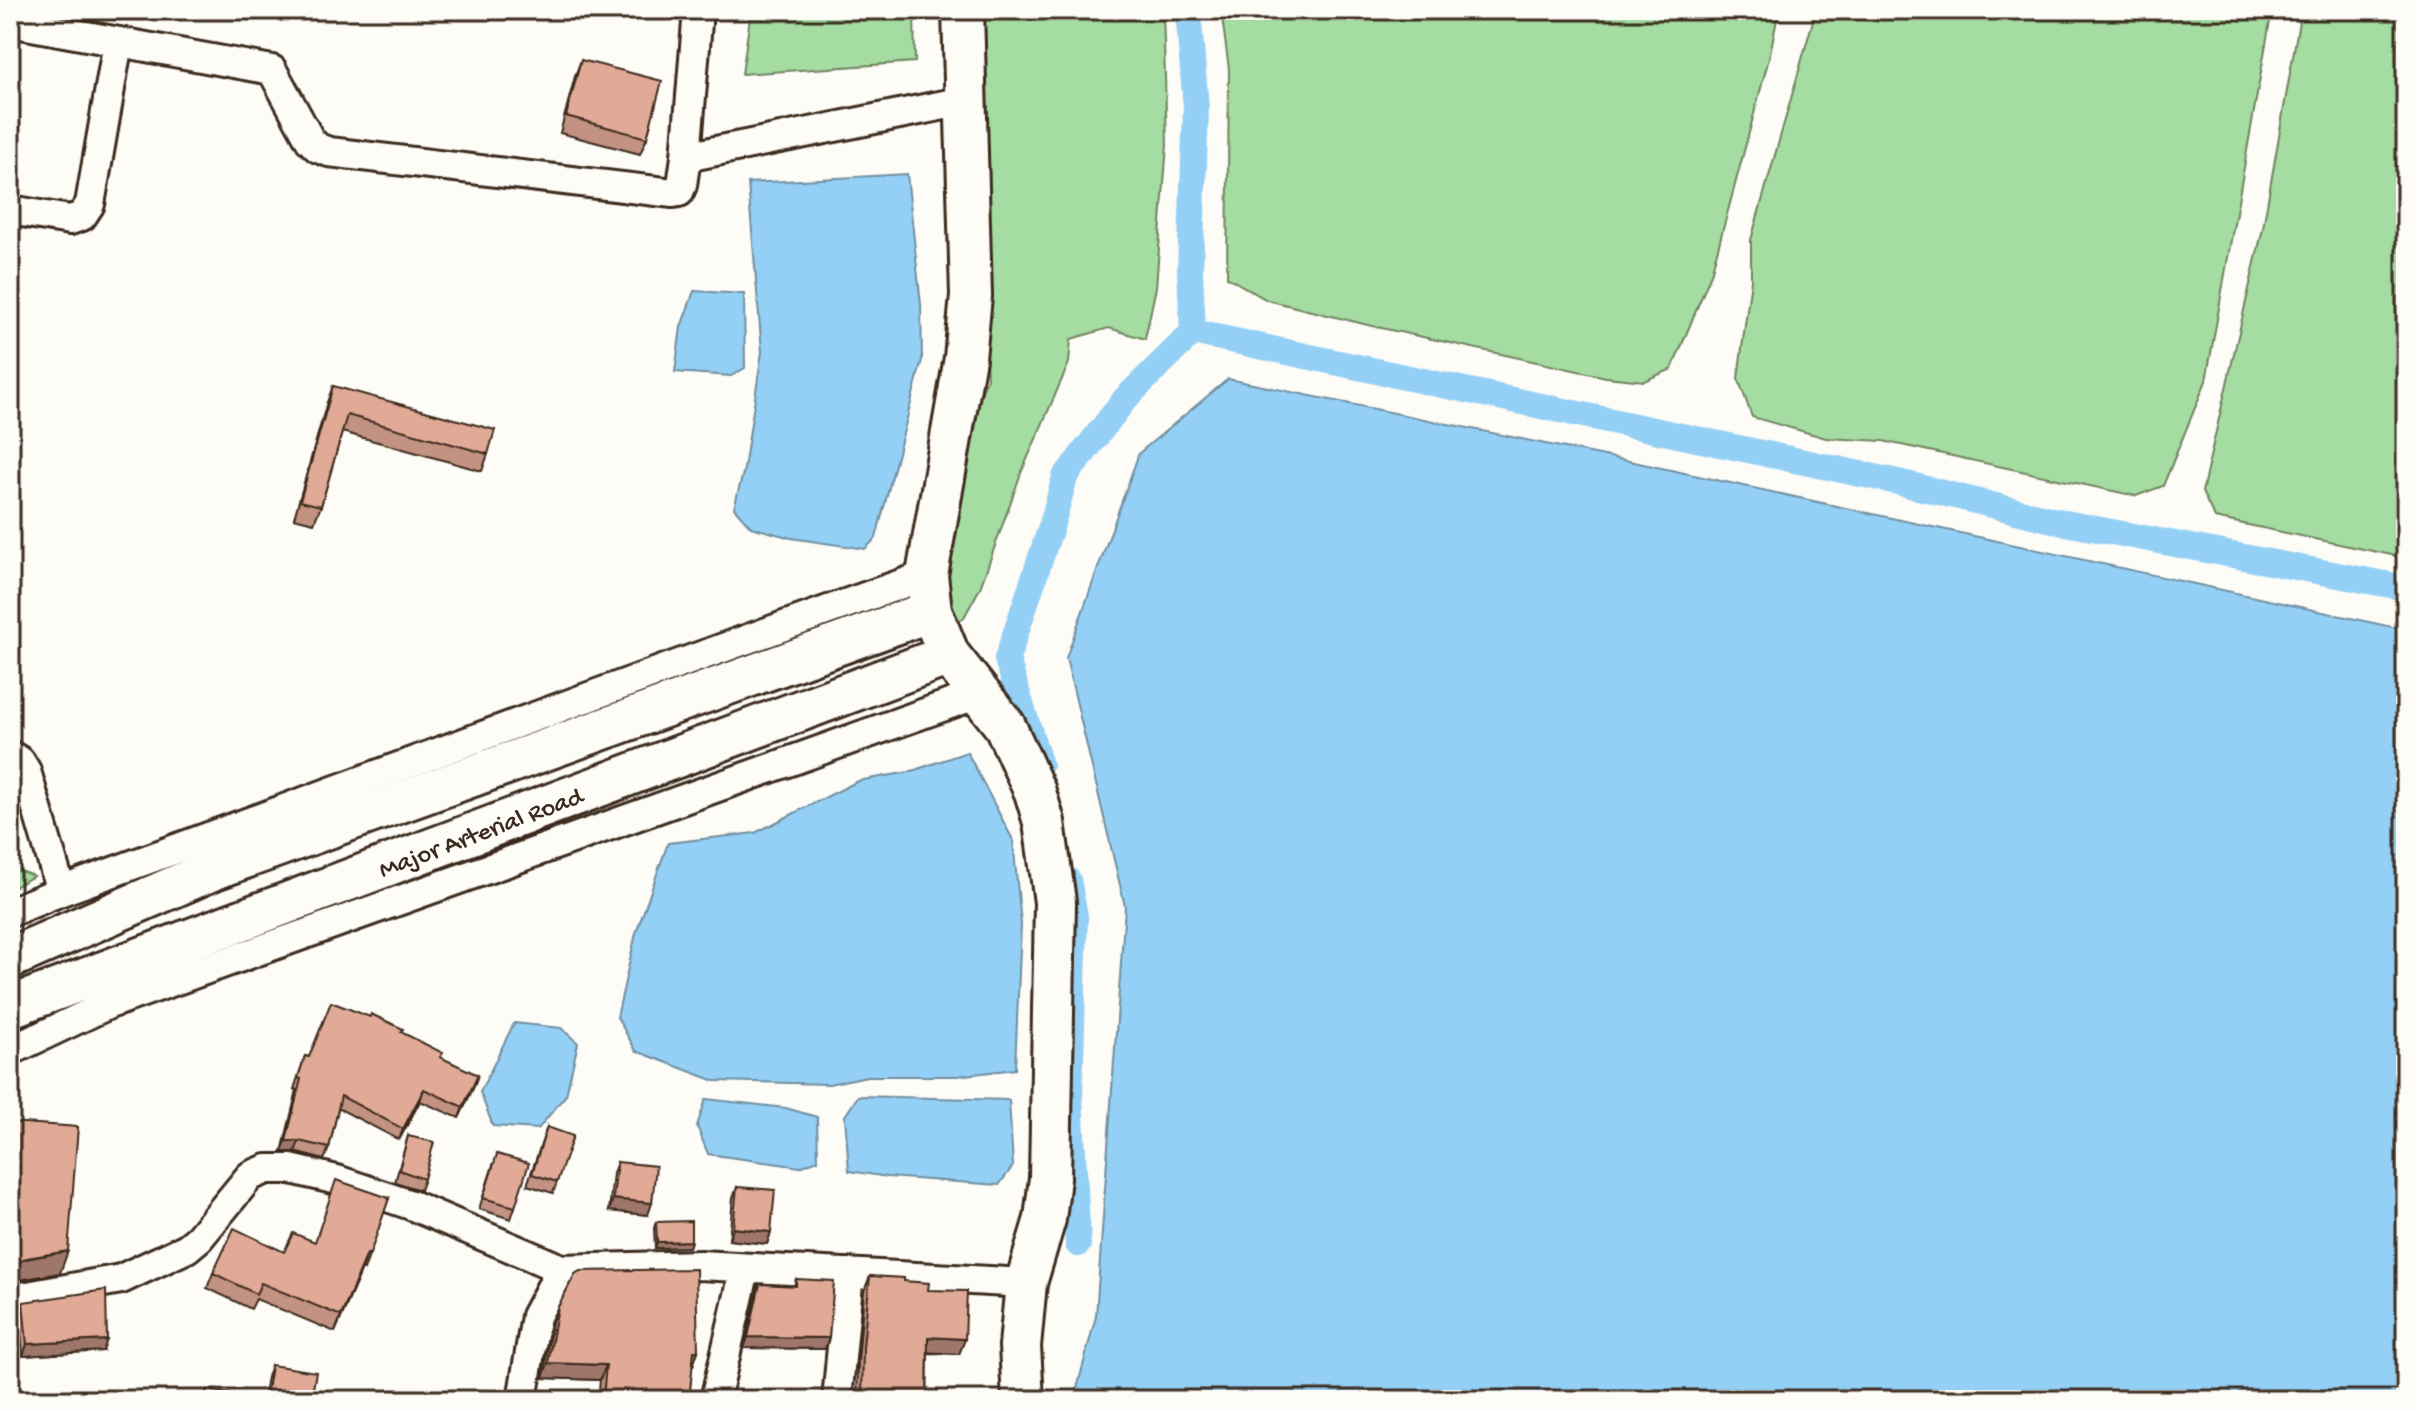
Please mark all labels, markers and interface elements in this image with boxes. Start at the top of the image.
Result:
street label: Major Arterial Road [375,782,590,887]

